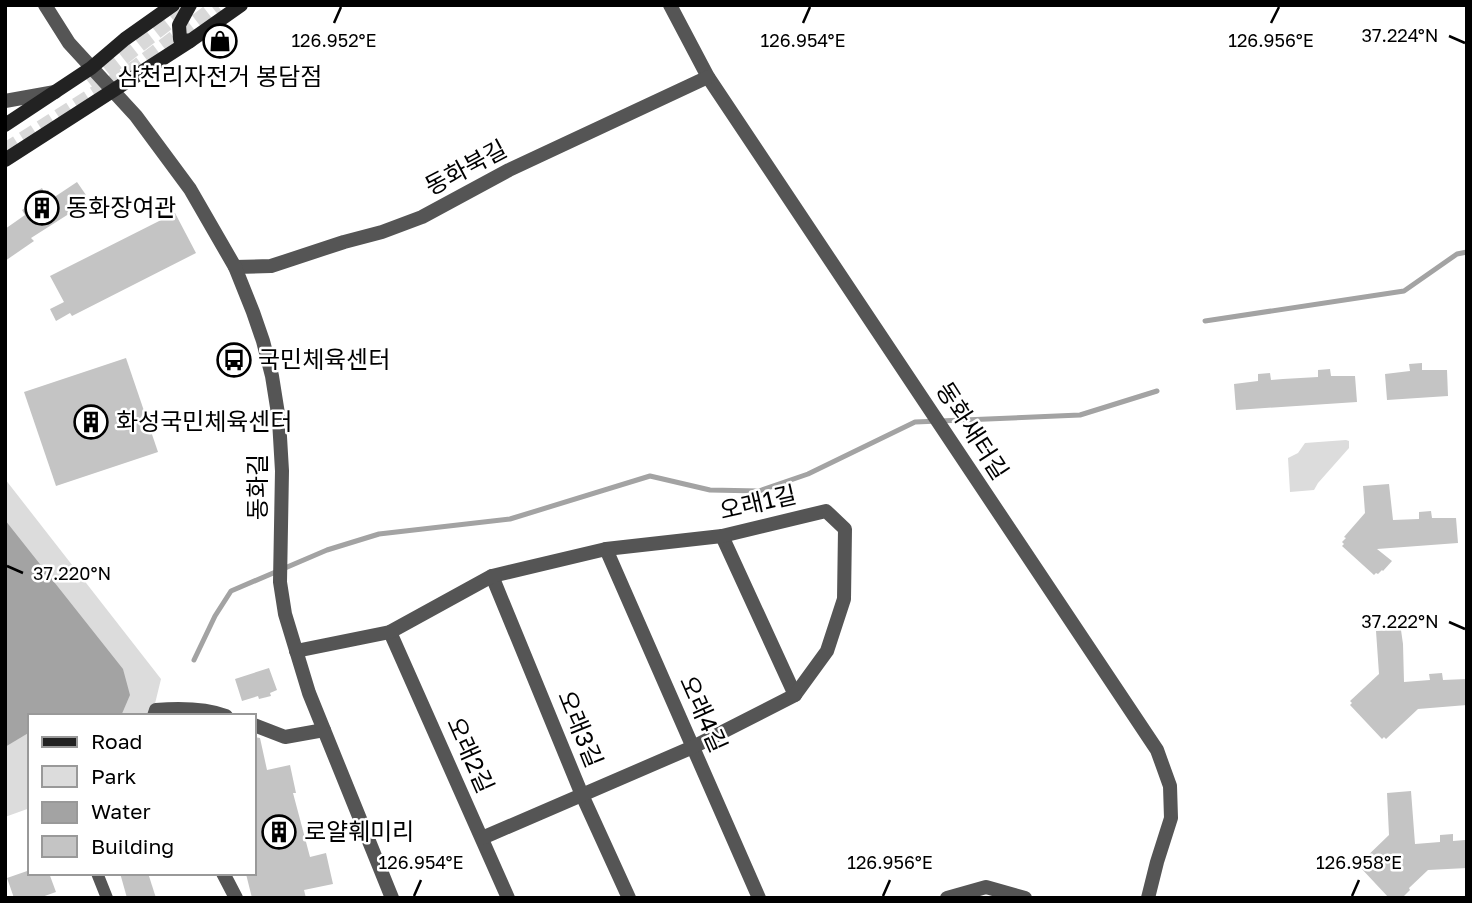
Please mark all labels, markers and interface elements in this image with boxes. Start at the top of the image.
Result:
shop icon: 삼천리자전거 봉담점 [201,22,239,60]
text: 37.224°N [1361,24,1439,46]
text: 126.952°E [291,29,377,51]
text: 126.954°E [761,29,845,51]
text: 126.956°E [1228,29,1314,51]
place label: 삼천리자전거 봉담점 [118,61,322,90]
street label: 동화북길 [419,133,511,200]
building icon: 동화장여관 [23,189,61,227]
place label: 동화장여관 [66,192,176,221]
bus stop icon: 국민체육센터 [215,341,253,379]
place label: 국민체육센터 [258,344,390,373]
street label: 동화새터길 [931,376,1015,484]
building icon: 화성국민체육센터 [72,403,110,441]
place label: 화성국민체육센터 [116,406,293,435]
street label: 동화길 [242,454,271,520]
street label: 오래1길 [716,479,799,524]
text: 37.220°N [33,562,111,584]
text: 37.222°N [1361,610,1439,632]
street label: 오래4길 [675,671,734,756]
street label: 오래3길 [553,686,610,771]
street label: 오래2길 [442,712,501,797]
legend [28,714,256,875]
text: Road [91,728,142,754]
text: Park [91,763,137,789]
text: Water [91,798,151,824]
building icon: 로얄훼미리 [260,813,298,851]
place label: 로얄훼미리 [304,816,414,845]
text: Building [91,833,174,859]
text: 126.954°E [379,851,463,873]
text: 126.956°E [847,851,933,873]
text: 126.958°E [1316,851,1402,873]

